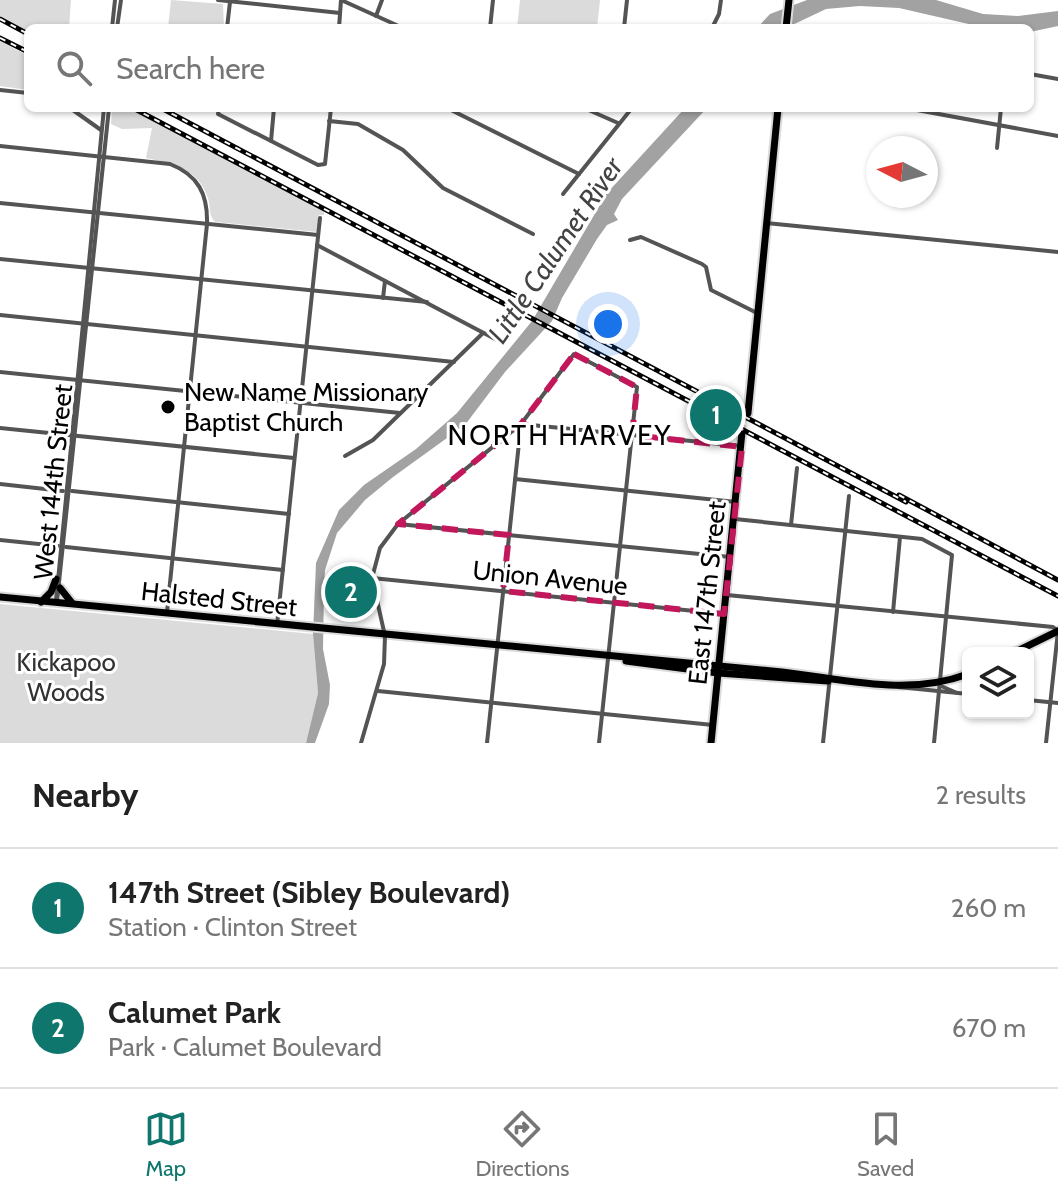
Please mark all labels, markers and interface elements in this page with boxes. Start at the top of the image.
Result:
search box [24,24,1034,112]
icon: search [52,46,96,90]
text: Search here [116,50,265,87]
north arrow [866,136,938,208]
water label: Little Calumet River [480,150,630,349]
your location [588,304,628,344]
place label: New Name Missionary Baptist Church [184,376,429,438]
street label: West 144th Street [27,382,79,581]
pin: 1 [690,385,742,445]
marker: New Name Missionary Baptist Church [159,398,177,416]
district label: NORTH HARVEY [447,418,673,452]
street label: East 147th Street [681,499,733,686]
street label: Union Avenue [471,554,629,602]
pin: 2 [325,562,377,622]
street label: Halsted Street [139,575,299,623]
park label: Kickapoo Woods [16,646,116,708]
map controls [962,647,1034,719]
button: layers [962,647,1034,719]
text: Nearby [32,774,139,816]
text: 2 results [935,779,1026,811]
text: 147th Street (Sibley Boulevard) [108,874,510,911]
text: 1 [53,892,63,924]
text: 260 m [951,892,1026,924]
text: Station · Clinton Street [108,911,357,943]
text: Calumet Park [108,994,281,1031]
text: 2 [51,1012,65,1044]
text: 670 m [952,1012,1026,1044]
text: Park · Calumet Boulevard [108,1031,382,1063]
tab: Map [144,1107,188,1182]
tab: Directions [475,1107,569,1182]
tab: Saved [857,1107,914,1182]

